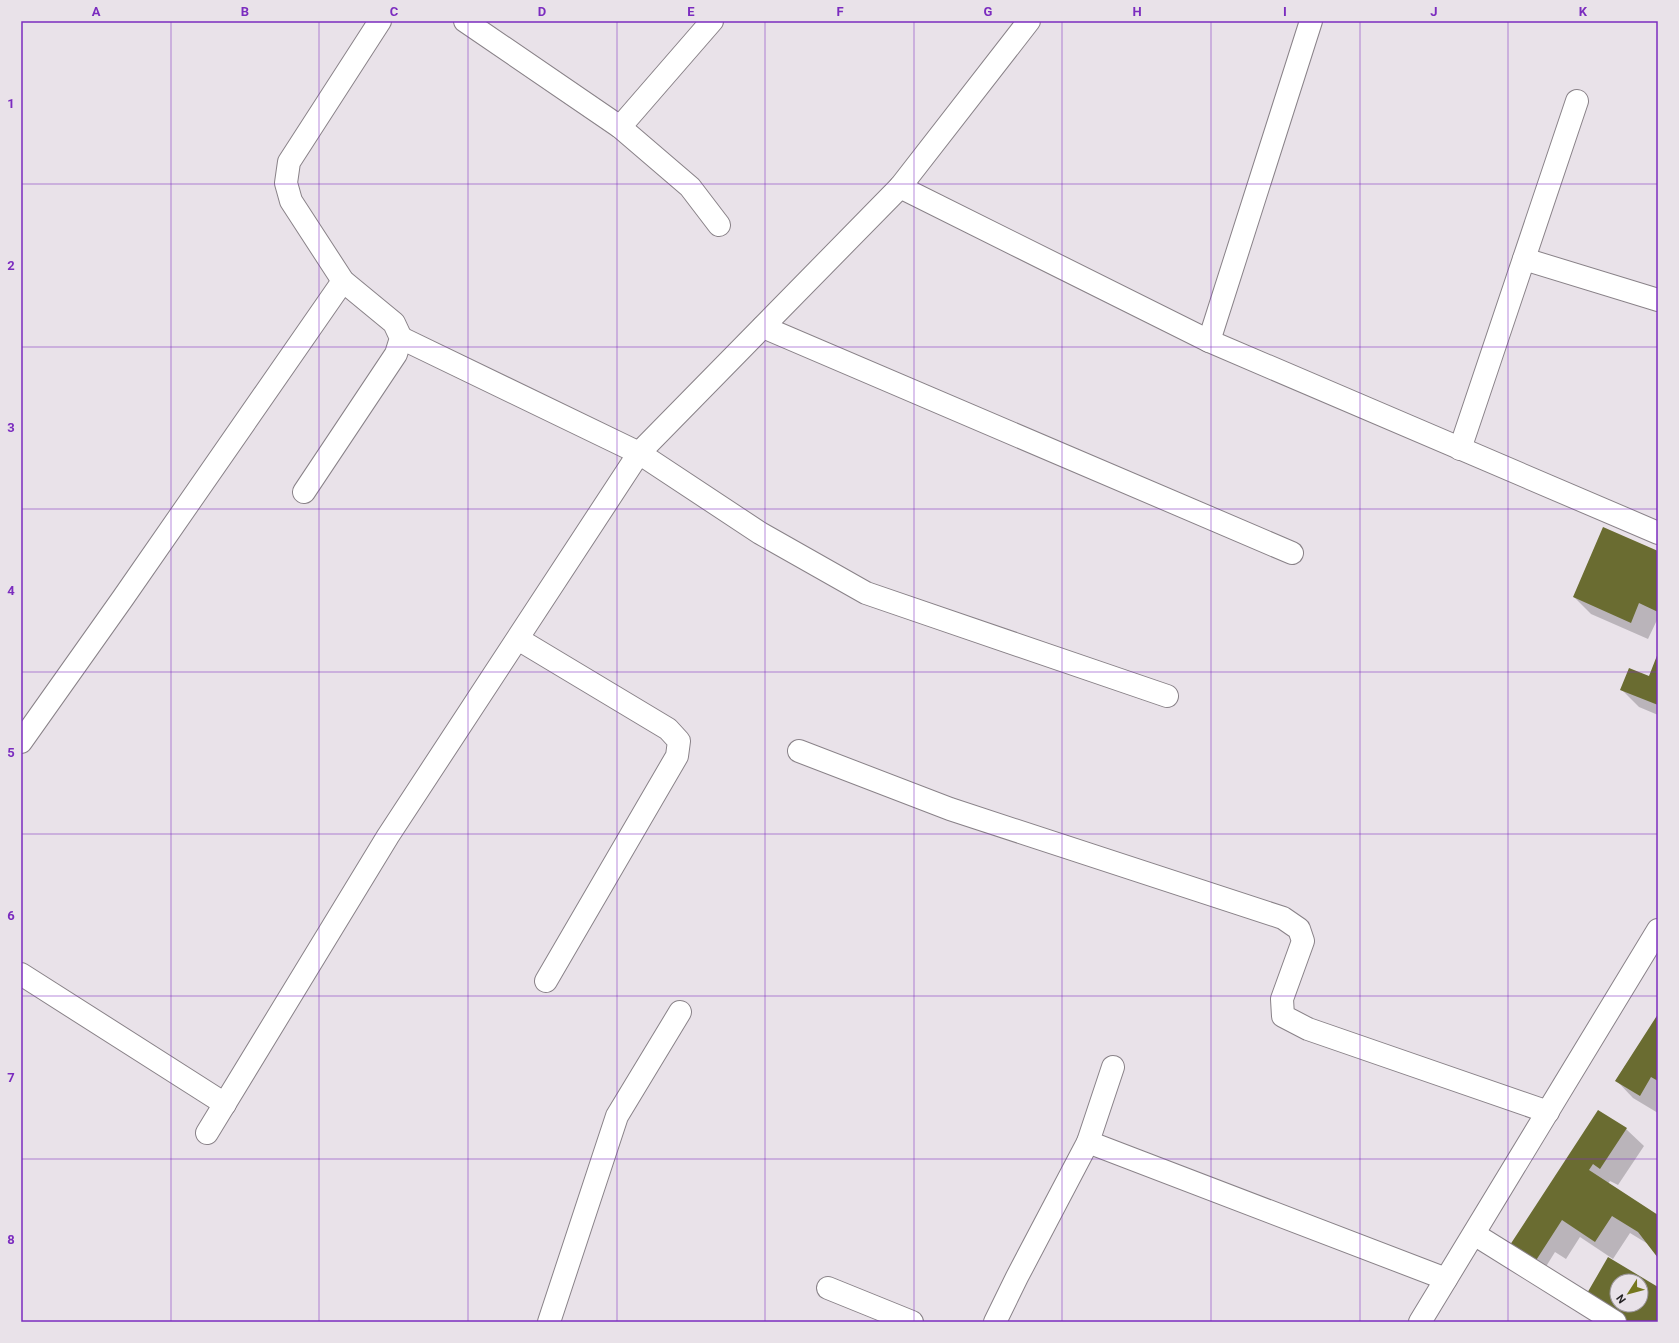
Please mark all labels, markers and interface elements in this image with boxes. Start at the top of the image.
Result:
text: A [92,4,101,19]
text: B [241,4,249,19]
text: C [390,4,399,19]
text: D [538,4,546,19]
text: E [687,4,695,19]
text: F [836,4,844,19]
text: G [984,4,993,19]
text: H [1132,4,1142,19]
text: I [1283,4,1287,19]
text: J [1430,4,1438,19]
text: K [1579,4,1588,19]
text: 1 [7,96,15,111]
text: 2 [7,258,15,273]
text: 3 [7,420,15,435]
text: 4 [7,583,15,598]
text: 5 [7,745,15,760]
text: 6 [7,908,15,923]
text: 7 [7,1070,15,1085]
text: 8 [7,1232,15,1247]
north arrow [1609,1273,1649,1313]
text: N [1614,1291,1629,1306]

